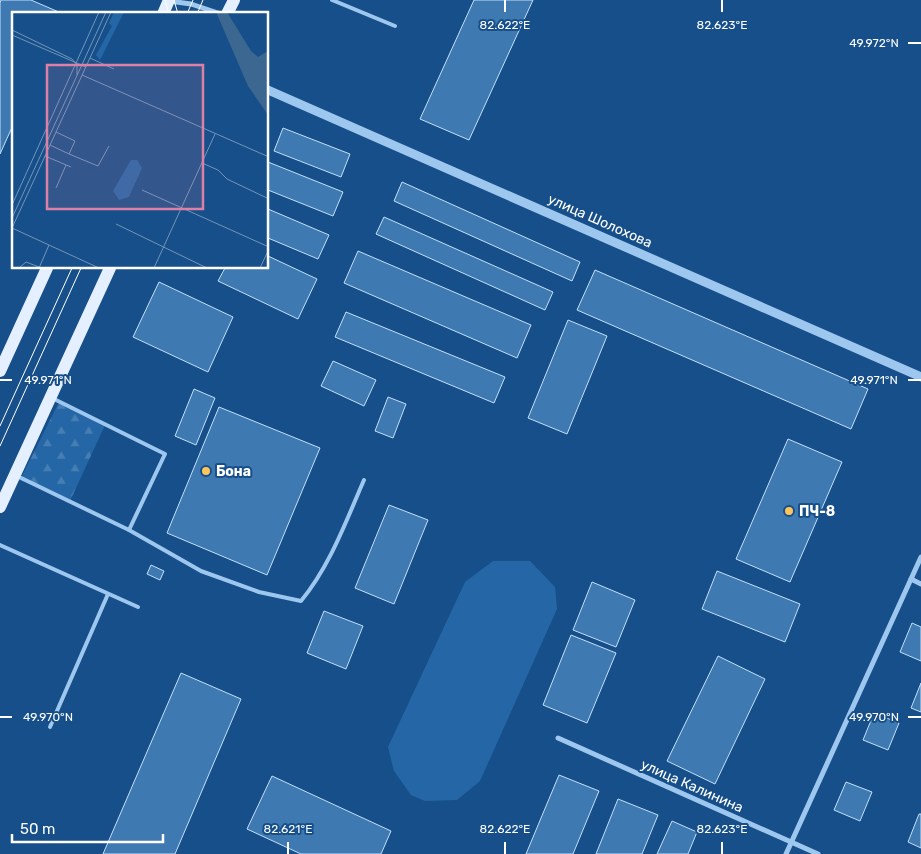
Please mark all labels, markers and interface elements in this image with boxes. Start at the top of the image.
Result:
inset map [12,12,269,269]
text: 82.622°E [480,18,530,32]
text: 82.623°E [697,18,747,32]
text: 49.972°N [849,36,899,50]
street label: улица Шолохова [545,190,655,252]
text: 49.971°N [24,373,72,387]
text: 49.971°N [850,373,898,387]
place label: Бона [216,463,251,480]
marker: Бона [200,465,212,477]
place label: ПЧ-8 [799,503,835,520]
marker: ПЧ-8 [783,505,795,517]
text: 49.970°N [23,710,73,724]
text: 49.970°N [849,710,899,724]
street label: улица Калинина [638,756,746,816]
scale bar [12,812,164,844]
text: 50 m [20,820,55,838]
text: 82.621°E [264,822,312,836]
text: 82.622°E [480,822,530,836]
text: 82.623°E [697,822,747,836]

